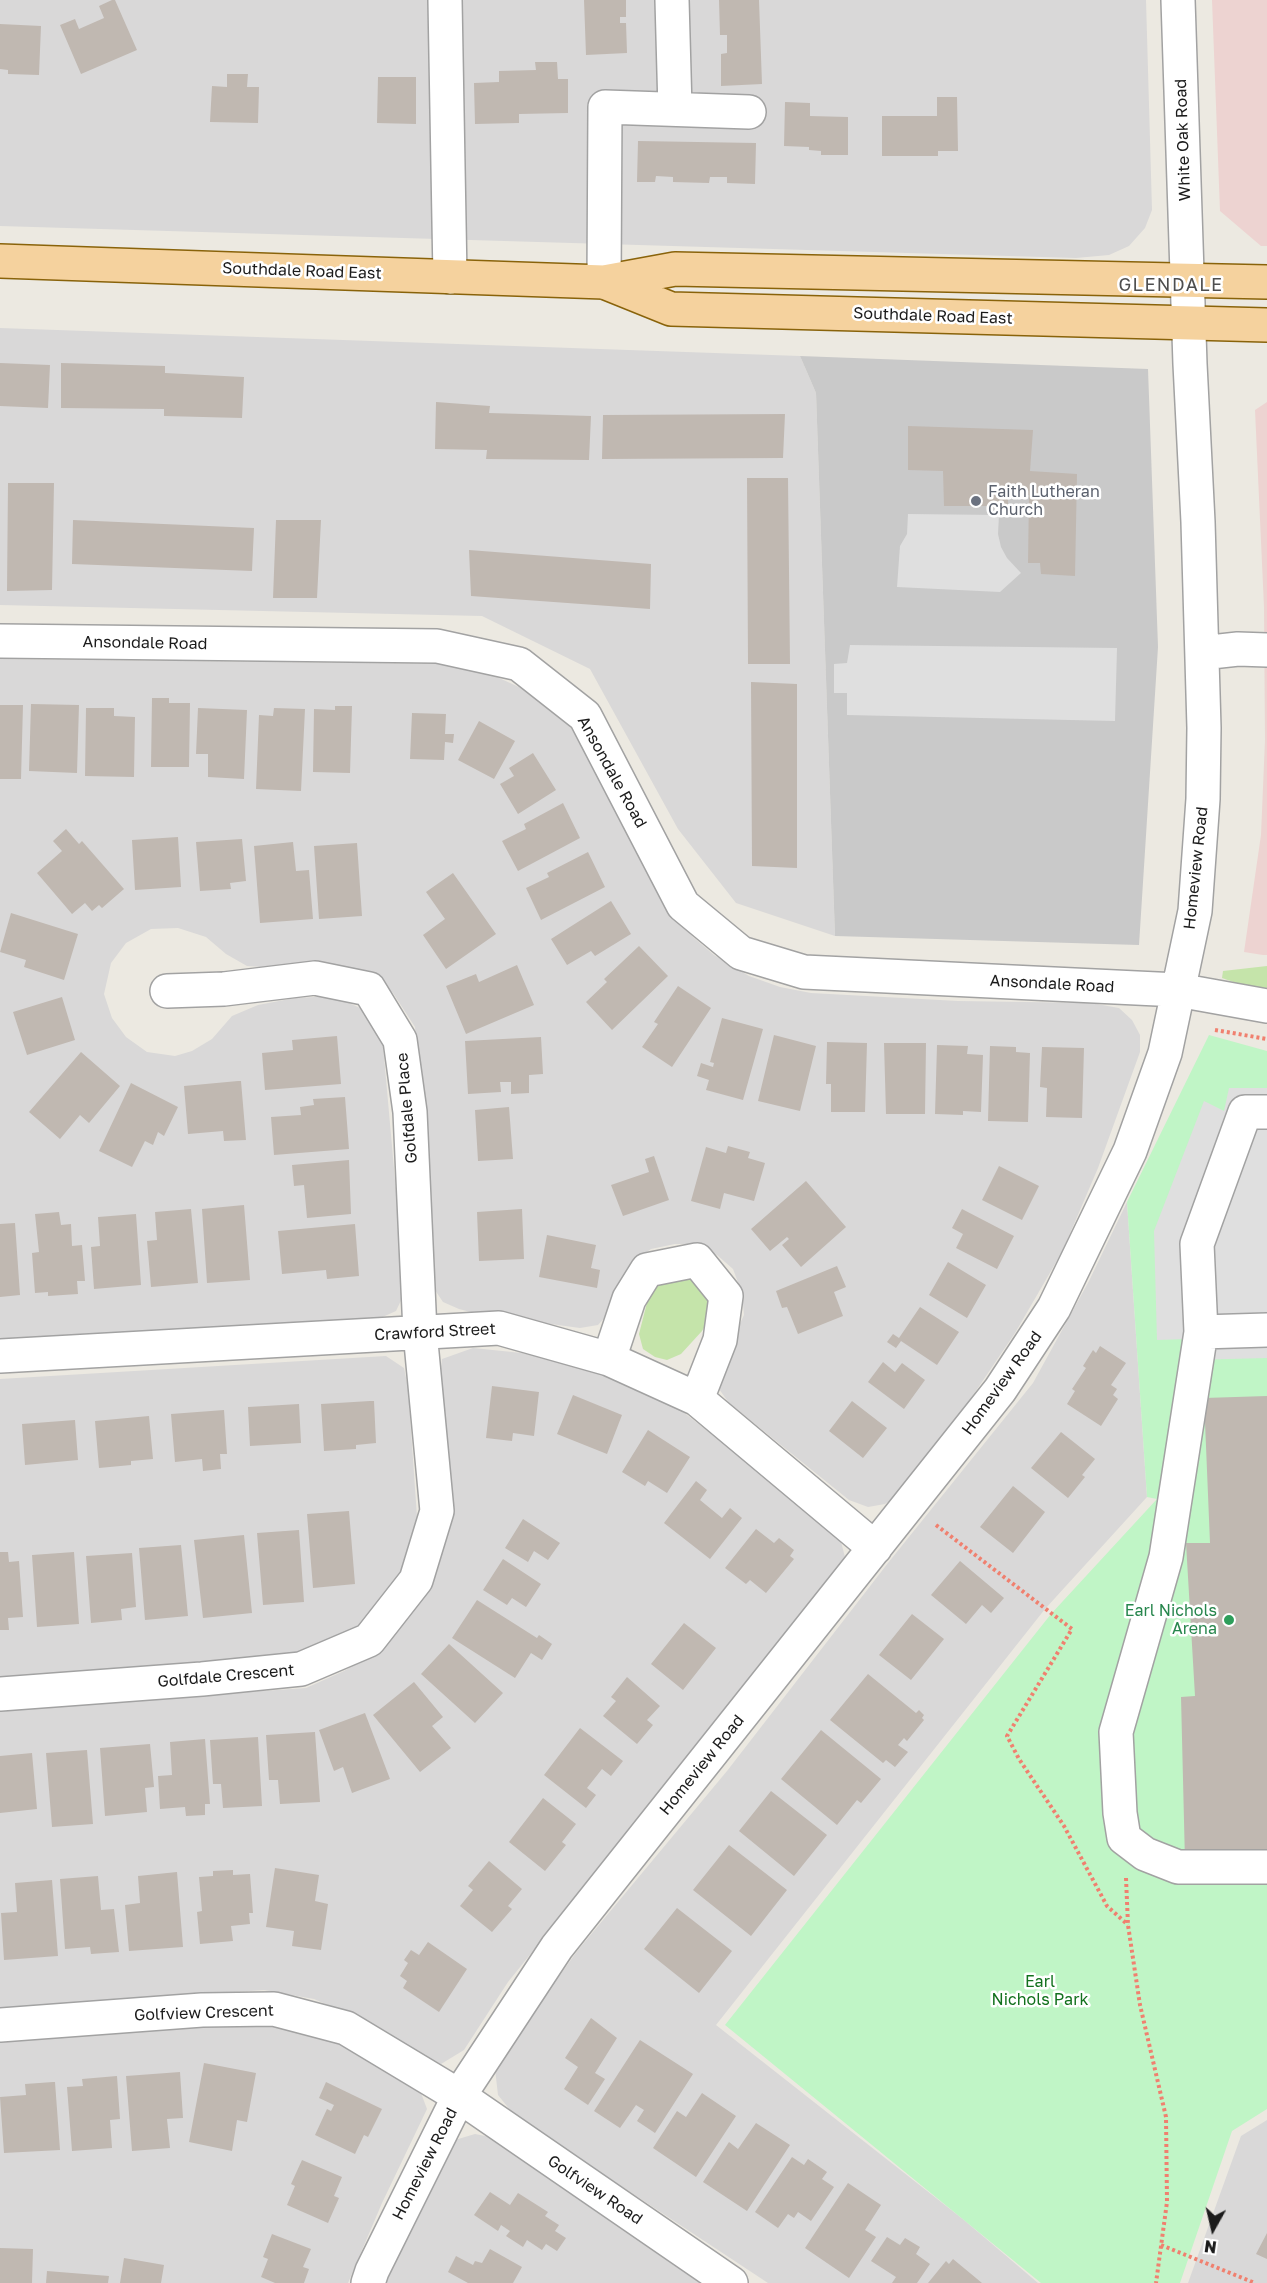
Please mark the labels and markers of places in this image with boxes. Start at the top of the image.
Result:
place label: Faith Lutheran Church [988,482,1100,520]
marker: Faith Lutheran Church [969,494,983,508]
place label: Earl Nichols Arena [1125,1601,1217,1639]
marker: Earl Nichols Arena [1222,1613,1236,1627]

